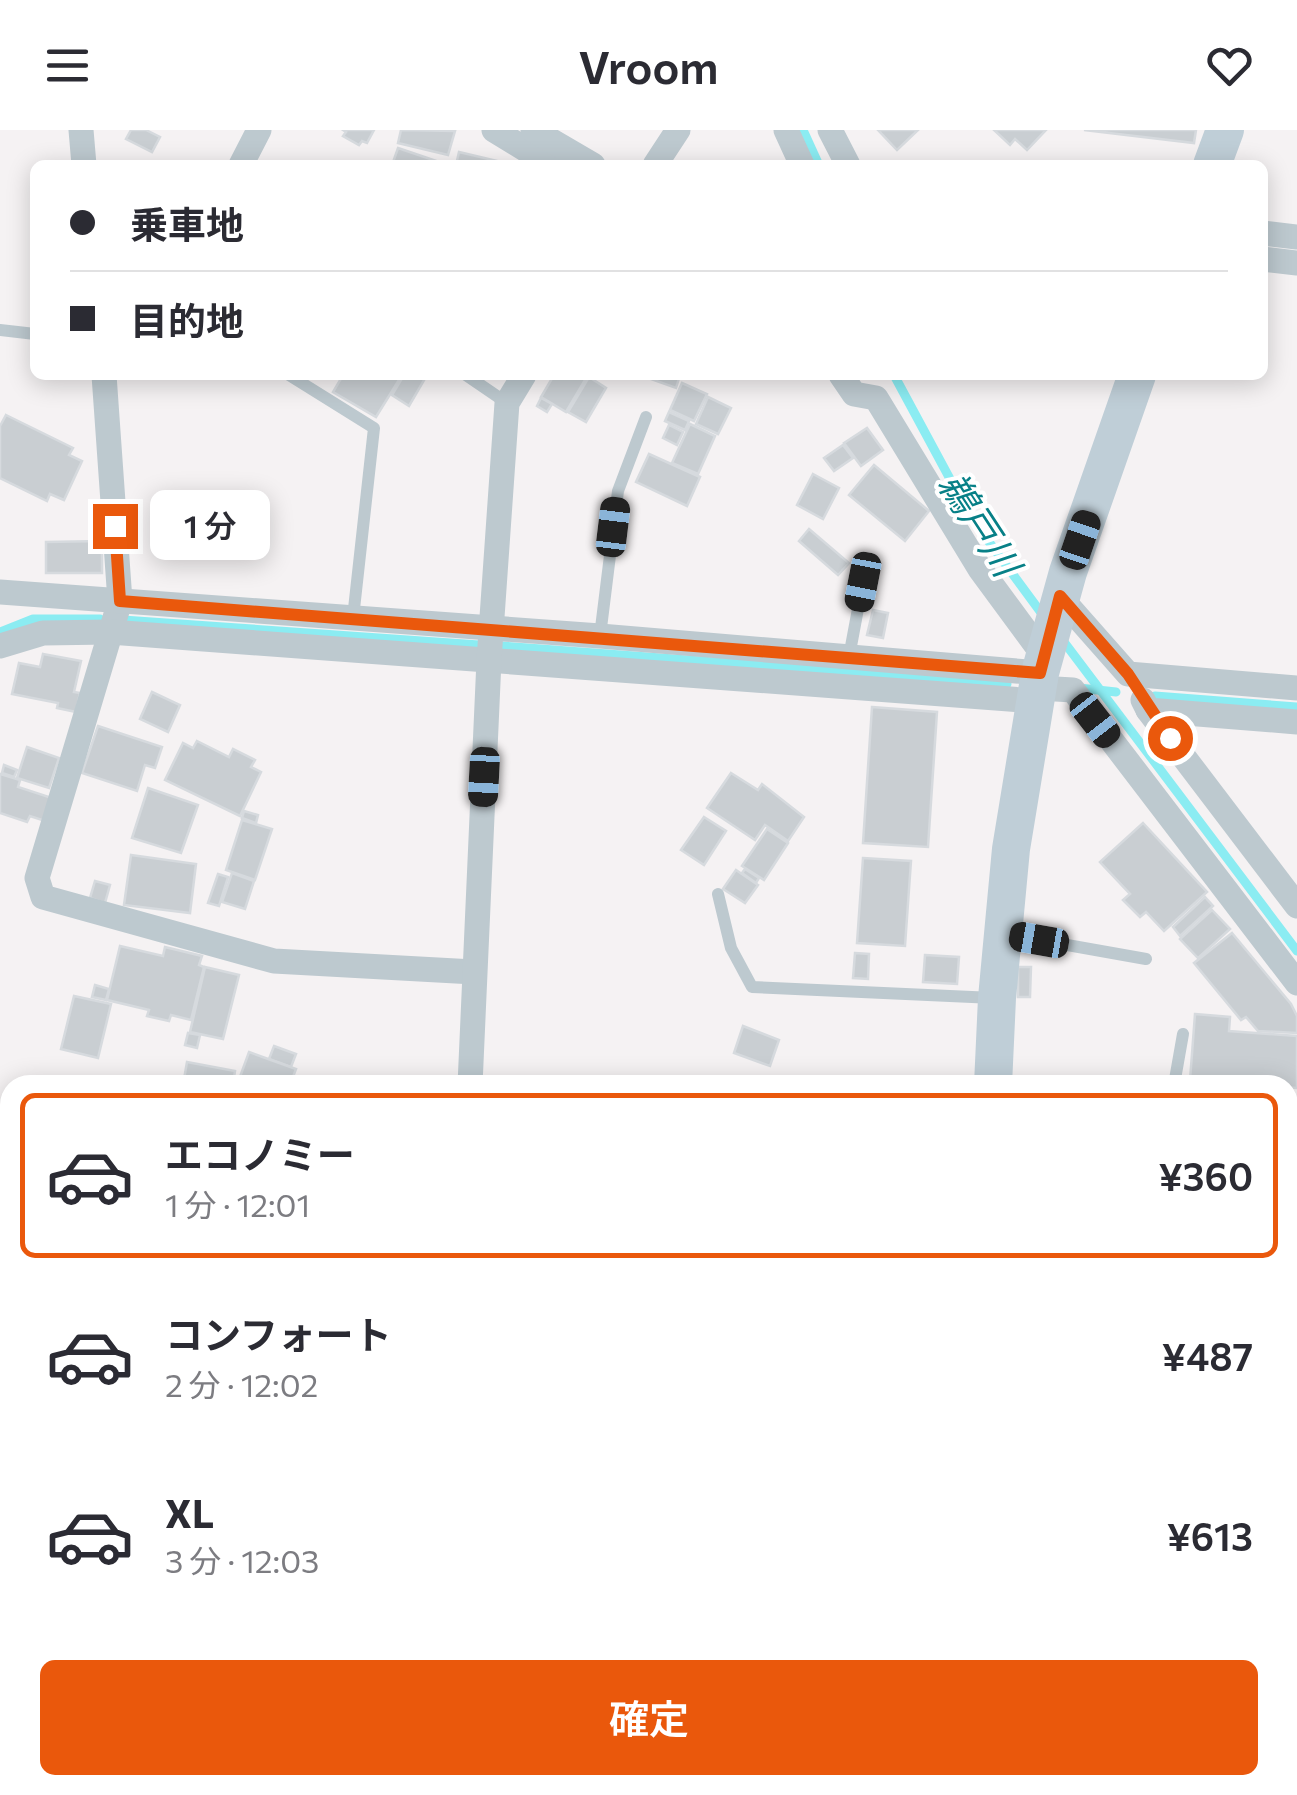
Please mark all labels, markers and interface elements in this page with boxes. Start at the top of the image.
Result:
icon: menu [40,38,95,93]
text: Vroom [578,38,719,93]
icon: heart [1202,38,1257,93]
text: 乗車地 [130,200,244,247]
text: 目的地 [130,296,244,343]
water label: 鵜戸川 [930,462,1034,587]
callout: 1 分 [150,491,270,561]
car [594,495,632,559]
route end [93,504,138,549]
text: 1 分 [184,505,236,545]
car [1056,507,1104,573]
car [843,550,883,614]
car [1065,687,1125,753]
route start [1148,716,1193,761]
car [467,746,501,808]
car [1007,920,1071,960]
text: エコノミー [165,1130,355,1177]
icon: car [45,1131,135,1221]
text: ¥360 [1158,1152,1253,1199]
text: 1 分 · 12:01 [165,1184,310,1224]
text: コンフォート [165,1310,392,1357]
icon: car [45,1311,135,1401]
text: ¥487 [1162,1332,1253,1379]
text: 2 分 · 12:02 [165,1364,318,1404]
text: XL [165,1489,214,1536]
icon: car [45,1491,135,1581]
text: ¥613 [1167,1512,1253,1559]
text: 3 分 · 12:03 [165,1540,319,1580]
button: 確定 [40,1660,1258,1775]

